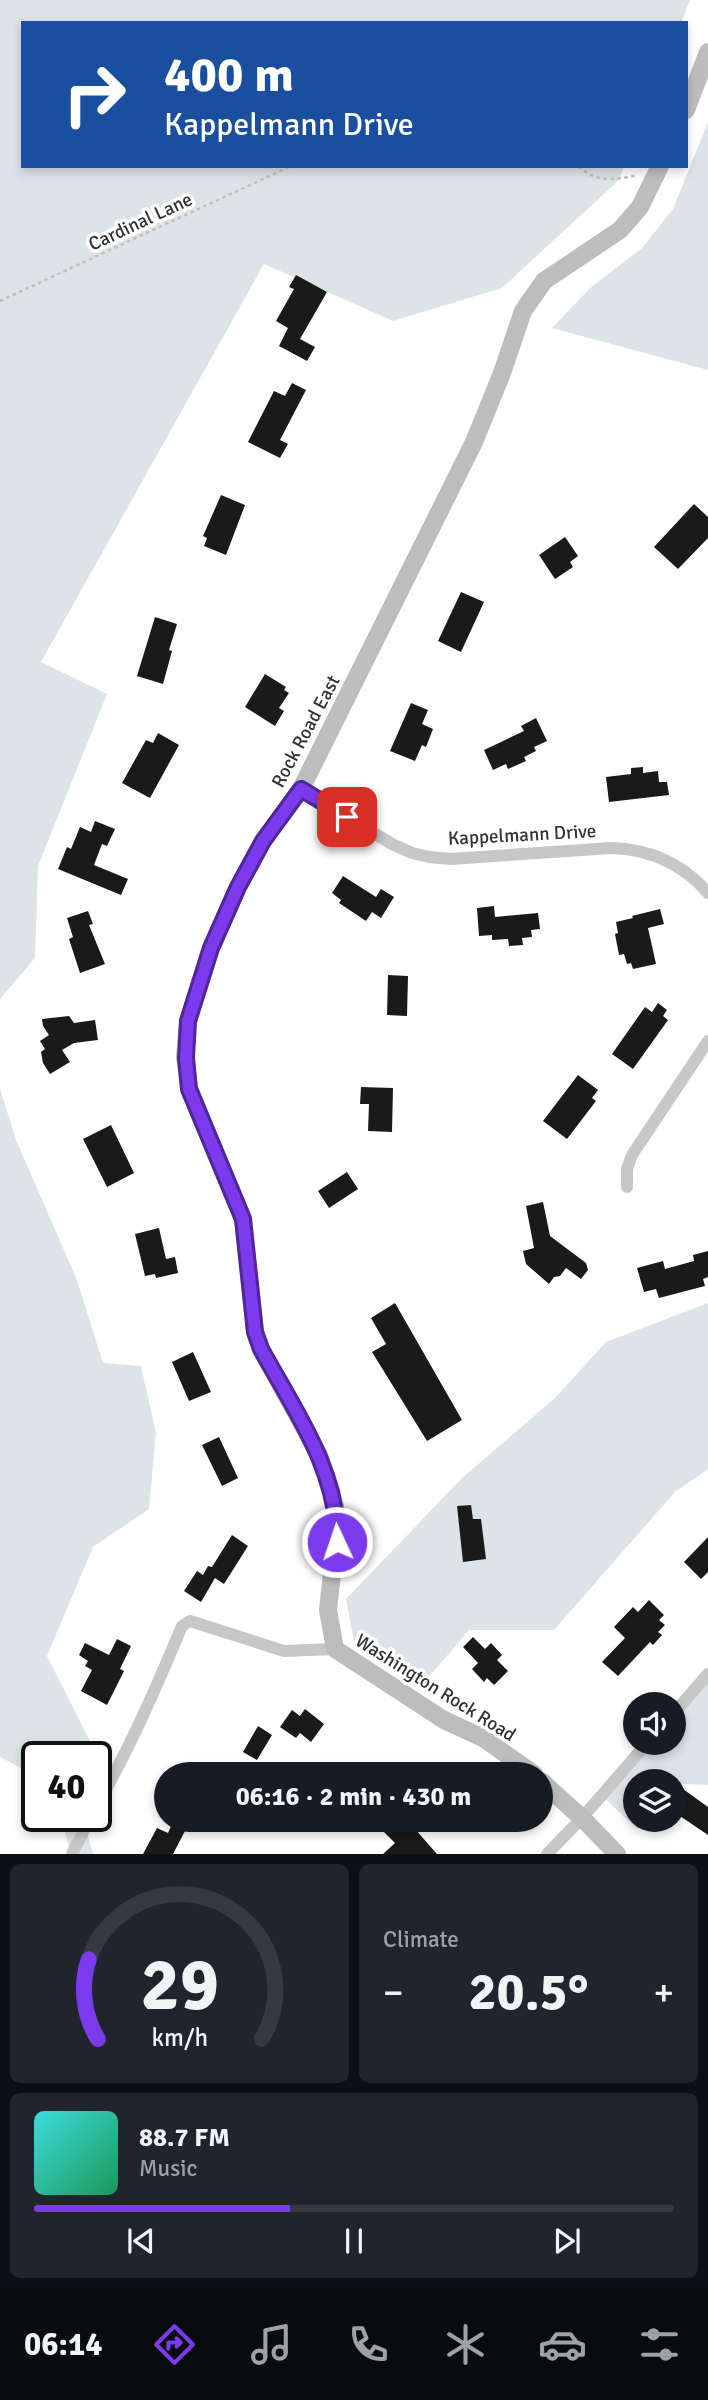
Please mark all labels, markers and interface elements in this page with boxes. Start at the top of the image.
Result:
text: 400 m [164,45,294,105]
icon: right [49,49,140,140]
text: Kappelmann Drive [164,105,414,144]
street label: Cardinal Lane [85,187,196,256]
street label: Rock Road East [266,671,346,792]
pin [317,787,377,847]
icon: arrive [328,798,366,836]
street label: Kappelmann Drive [447,819,597,851]
position arrow [300,1505,374,1579]
street label: Washington Rock Road [351,1629,520,1747]
map controls [623,1692,686,1832]
button: sound [623,1692,686,1755]
speed limit sign: 40 [21,1741,112,1832]
button: layers [623,1769,686,1832]
text: 06:16 · 2 min · 430 m [236,1781,471,1813]
text: Climate [383,1925,459,1954]
text: 29 [140,1942,219,2031]
text: 20.5° [469,1960,588,2024]
text: − [383,1969,404,2016]
text: + [653,1969,674,2016]
text: km/h [151,2022,208,2053]
text: 88.7 FM [139,2122,230,2154]
text: Music [139,2154,197,2183]
icon: previous [122,2222,160,2260]
icon: pause [335,2222,373,2260]
icon: next [548,2222,586,2260]
icon: directions [150,2320,199,2369]
icon: music [247,2320,296,2369]
icon: phone [344,2320,393,2369]
icon: climate [441,2320,490,2369]
icon: car [538,2320,587,2369]
icon: filters [635,2320,684,2369]
text: 06:14 [24,2325,103,2364]

